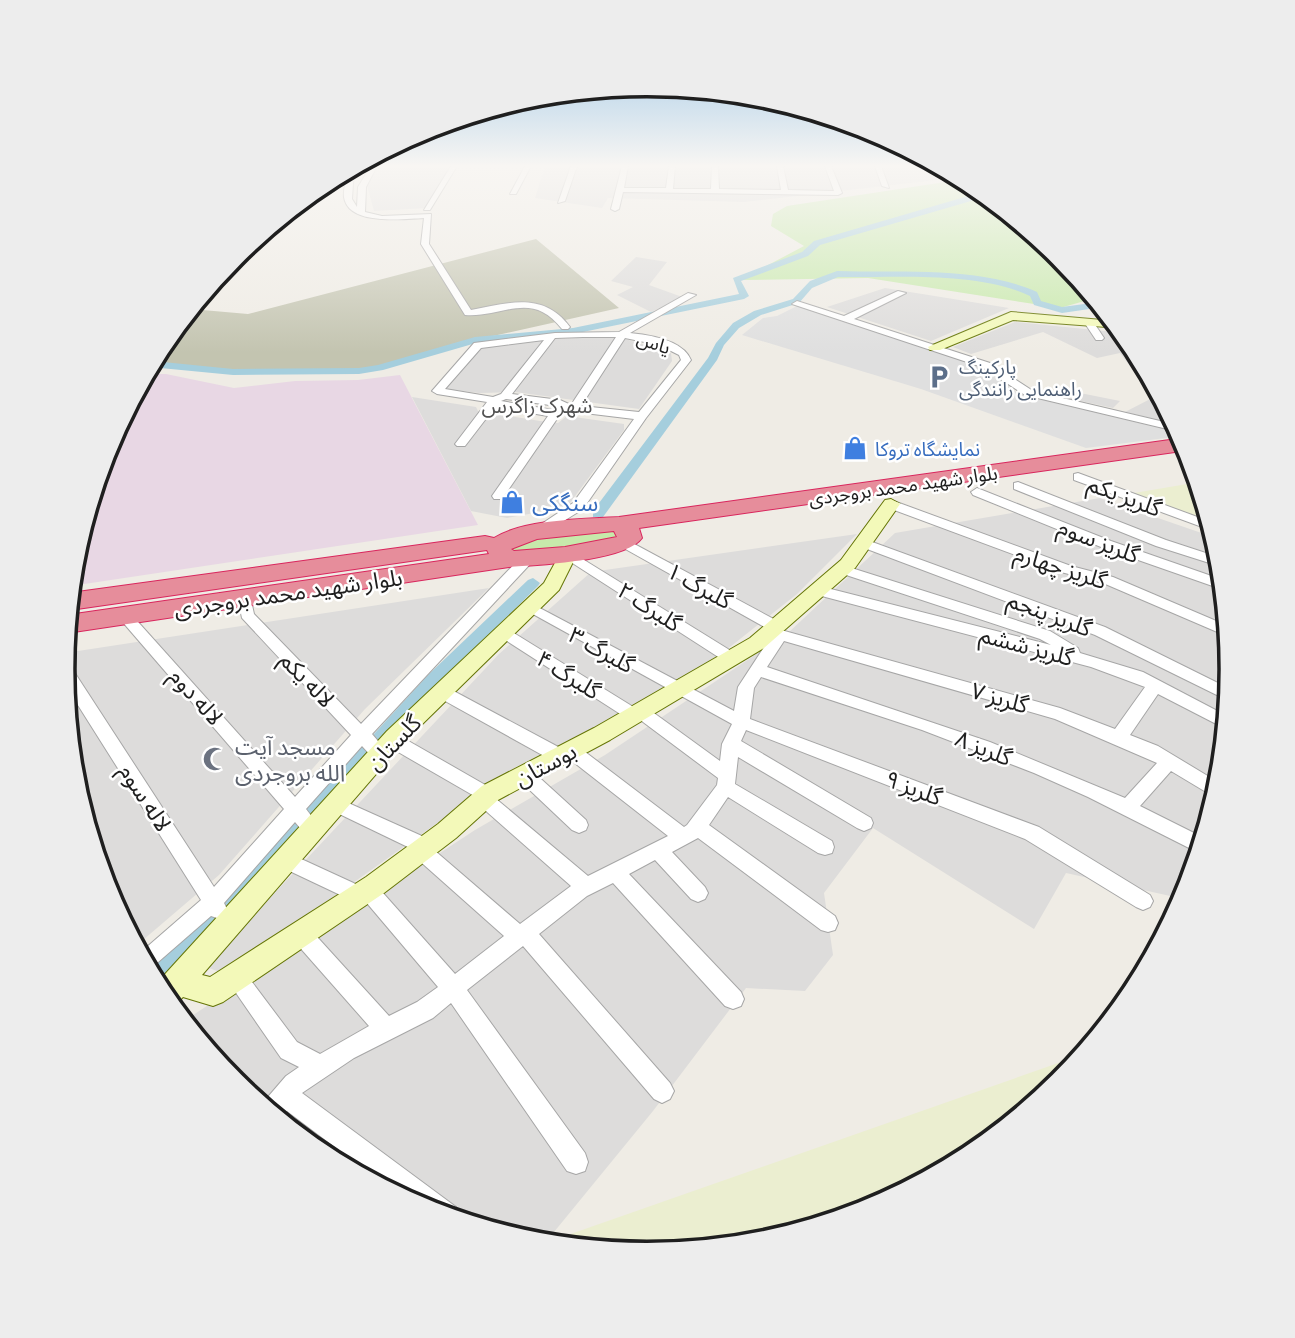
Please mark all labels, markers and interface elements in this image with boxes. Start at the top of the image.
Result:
street label: یاس [634,326,674,359]
place label: پارکینگ راهنمایی رانندگی [959,355,1082,401]
parking icon: پارکینگ راهنمایی رانندگی [925,363,953,391]
district label: شهرک زاگرس [481,392,593,418]
shop icon: نمایشگاه تروکا [841,434,869,462]
place label: نمایشگاه تروکا [875,437,980,461]
street label: بلوار شهید محمد بروجردی [807,460,999,511]
street label: گلریز یکم [1083,468,1166,526]
shop icon: سنگکی [498,488,526,516]
place label: سنگکی [532,488,598,516]
street label: گلریز سوم [1052,512,1144,573]
street label: گلریز چهارم [1010,538,1111,599]
street label: گلبرگ ۱ [662,556,738,615]
street label: بلوار شهید محمد بروجردی [172,562,404,623]
street label: گلبرگ ۲ [612,575,688,638]
street label: گلریز پنجم [1003,584,1096,646]
street label: گلریز ششم [976,619,1077,675]
street label: گلبرگ ۳ [564,620,640,679]
street label: گلبرگ ۴ [531,643,607,706]
street label: لاله یکم [272,645,341,715]
street label: لاله دوم [160,662,230,734]
street label: گلریز ۷ [968,675,1032,720]
street label: گلستان [360,708,427,776]
street label: گلریز ۸ [951,723,1017,772]
place label: مسجد آیت الله بروجردی [235,732,345,787]
street label: بوستان [509,736,581,793]
mosque icon: مسجد آیت الله بروجردی [201,745,229,773]
street label: لاله سوم [110,758,178,839]
street label: گلریز ۹ [881,763,947,812]

